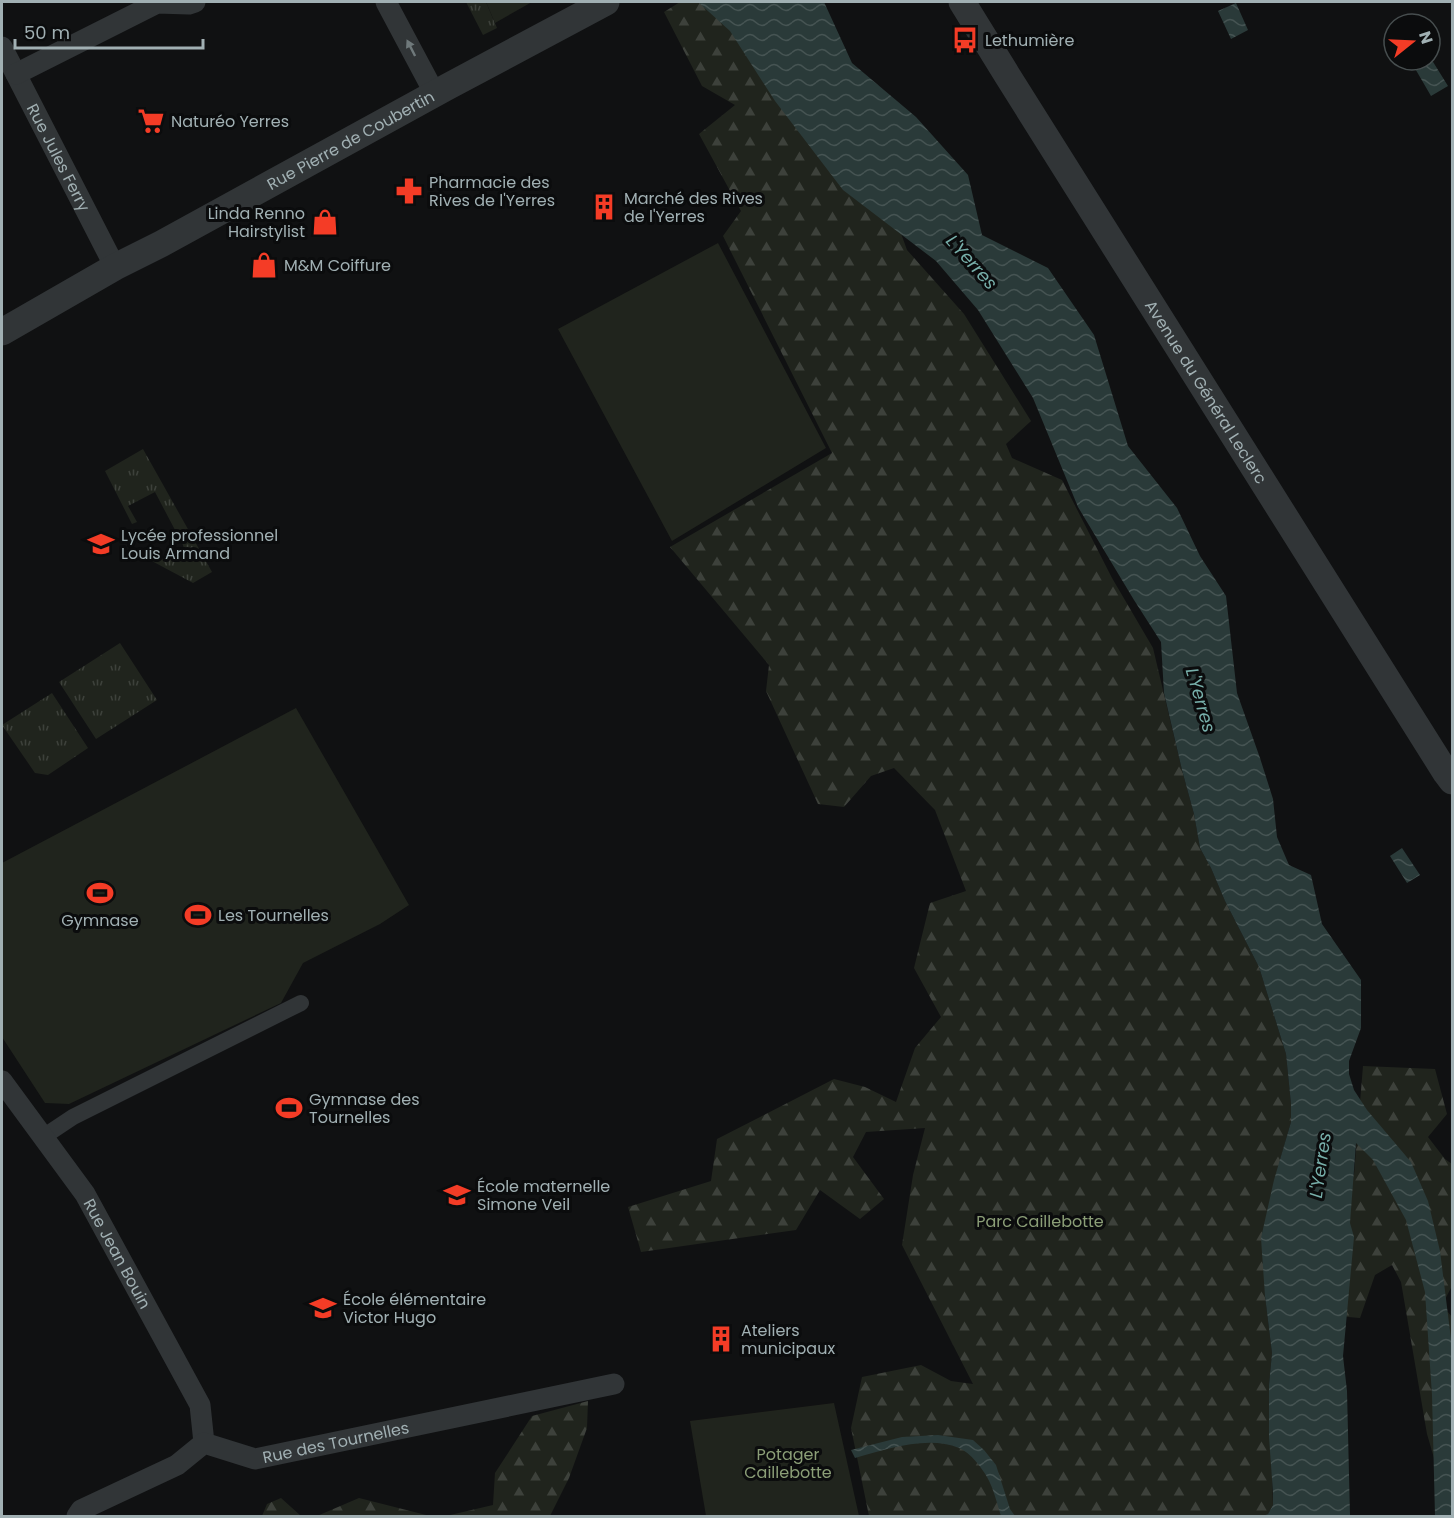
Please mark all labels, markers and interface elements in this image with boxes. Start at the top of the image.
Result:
scale bar [15,12,202,50]
north arrow [1382,12,1442,72]
text: 50 m [24,20,70,45]
bus stop icon: Lethumière [950,25,980,55]
text: N [1413,28,1439,47]
place label: Lethumière [985,29,1074,52]
one-way arrow [406,39,415,56]
street label: Rue Pierre de Coubertin [263,85,438,195]
street label: Rue Jules Ferry [21,99,96,215]
supermarket icon: Naturéo Yerres [136,106,166,136]
place label: Naturéo Yerres [171,110,289,133]
place label: Pharmacie des Rives de l'Yerres [429,171,555,212]
pharmacy icon: Pharmacie des Rives de l'Yerres [394,176,424,206]
place label: Marché des Rives de l'Yerres [624,187,763,228]
building icon: Marché des Rives de l'Yerres [589,192,619,222]
place label: Linda Renno Hairstylist [208,202,305,243]
shop icon: Linda Renno Hairstylist [310,207,340,237]
water label: L'Yerres [941,229,1003,295]
shop icon: M&M Coiffure [249,250,279,280]
place label: M&M Coiffure [284,254,391,277]
street label: Avenue du Général Leclerc [1140,295,1273,488]
place label: Lycée professionnel Louis Armand [121,524,278,565]
school or university icon: Lycée professionnel Louis Armand [86,529,116,559]
water label: L'Yerres [1180,665,1222,735]
sports icon: Gymnase [85,878,115,908]
sports icon: Les Tournelles [183,900,213,930]
place label: Les Tournelles [218,904,329,927]
place label: Gymnase [61,909,139,932]
place label: Gymnase des Tournelles [309,1088,420,1129]
sports icon: Gymnase des Tournelles [274,1093,304,1123]
water label: L'Yerres [1303,1130,1337,1200]
place label: École maternelle Simone Veil [477,1175,610,1216]
school or university icon: École maternelle Simone Veil [442,1180,472,1210]
street label: Rue Jean Bouin [78,1194,157,1313]
park label: Parc Caillebotte [976,1210,1104,1233]
place label: École élémentaire Victor Hugo [343,1288,486,1329]
school or university icon: École élémentaire Victor Hugo [308,1293,338,1323]
place label: Ateliers municipaux [741,1319,835,1360]
building icon: Ateliers municipaux [706,1324,736,1354]
street label: Rue des Tournelles [260,1416,411,1469]
park label: Potager Caillebotte [744,1443,832,1484]

